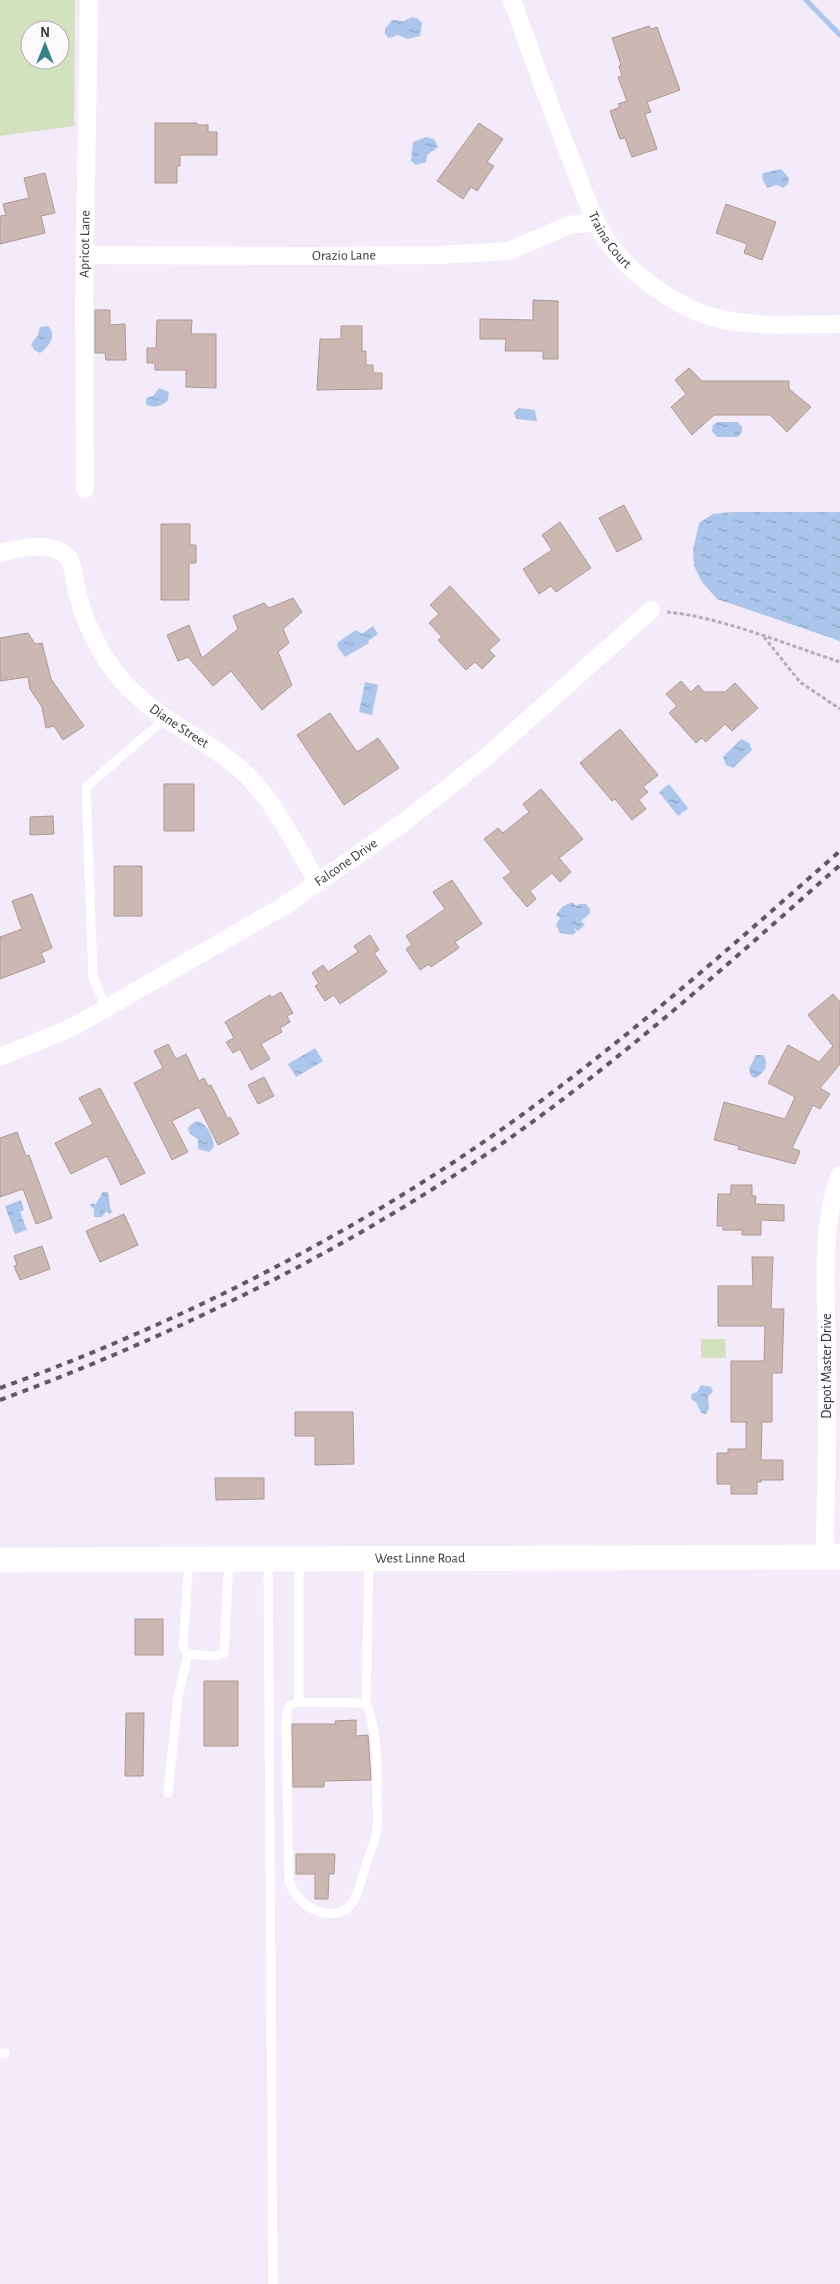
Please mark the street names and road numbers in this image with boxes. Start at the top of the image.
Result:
street label: Apricot Lane [77,210,93,278]
street label: Traina Court [585,210,634,272]
street label: Orazio Lane [312,248,376,263]
street label: Diane Street [147,702,212,751]
street label: Falcone Drive [312,836,380,889]
street label: Depot Master Drive [820,1313,834,1419]
street label: West Linne Road [375,1551,465,1566]

